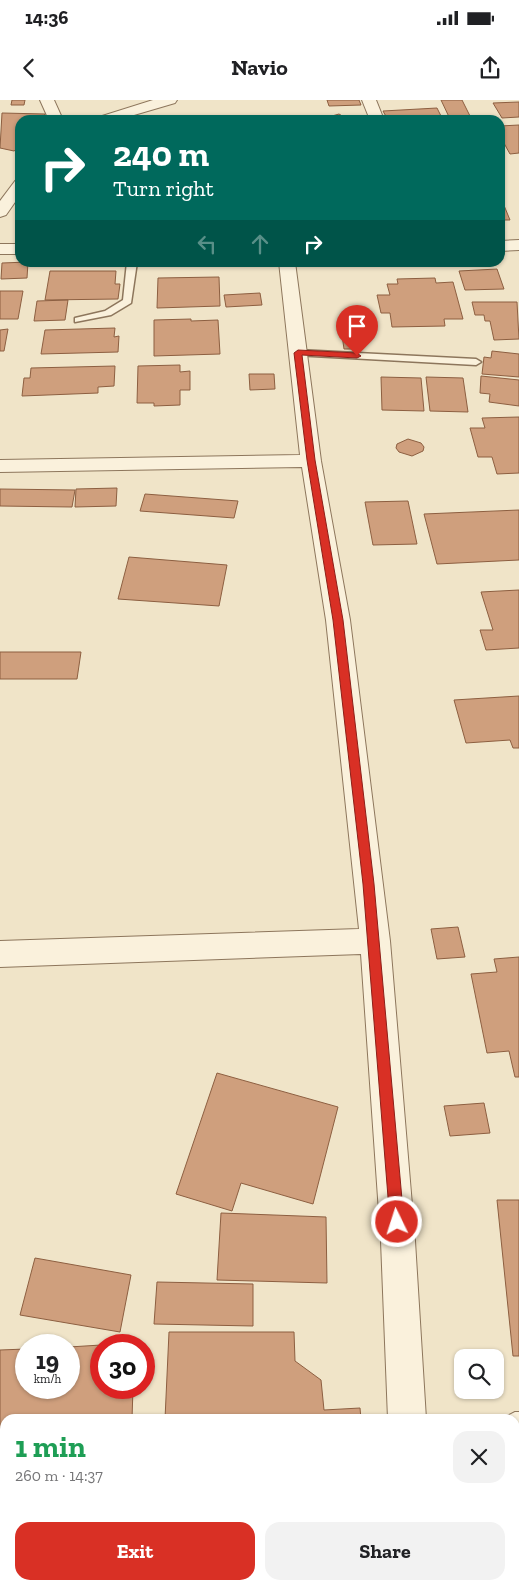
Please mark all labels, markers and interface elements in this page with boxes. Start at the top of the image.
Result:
text: 14:36 [25,6,69,29]
icon: back [15,54,43,82]
text: Navio [231,54,288,81]
icon: share [476,54,504,82]
text: 240 m [113,133,209,175]
icon: right [30,135,95,200]
text: Turn right [113,175,214,202]
icon: left [193,230,221,258]
icon: ahead [246,230,274,258]
icon: right [299,230,327,258]
pin [336,305,378,356]
icon: arrive [343,312,371,340]
position arrow [370,1195,422,1247]
speed limit sign: 30 [90,1334,155,1399]
text: 19 [36,1345,59,1375]
map controls [454,1349,504,1399]
button: search [454,1349,504,1399]
text: km/h [34,1372,61,1386]
text: 1 min [15,1429,86,1465]
button: close [453,1431,505,1483]
text: 260 m · 14:37 [15,1466,103,1485]
button: Exit [15,1522,255,1580]
button: Share [265,1522,505,1580]

